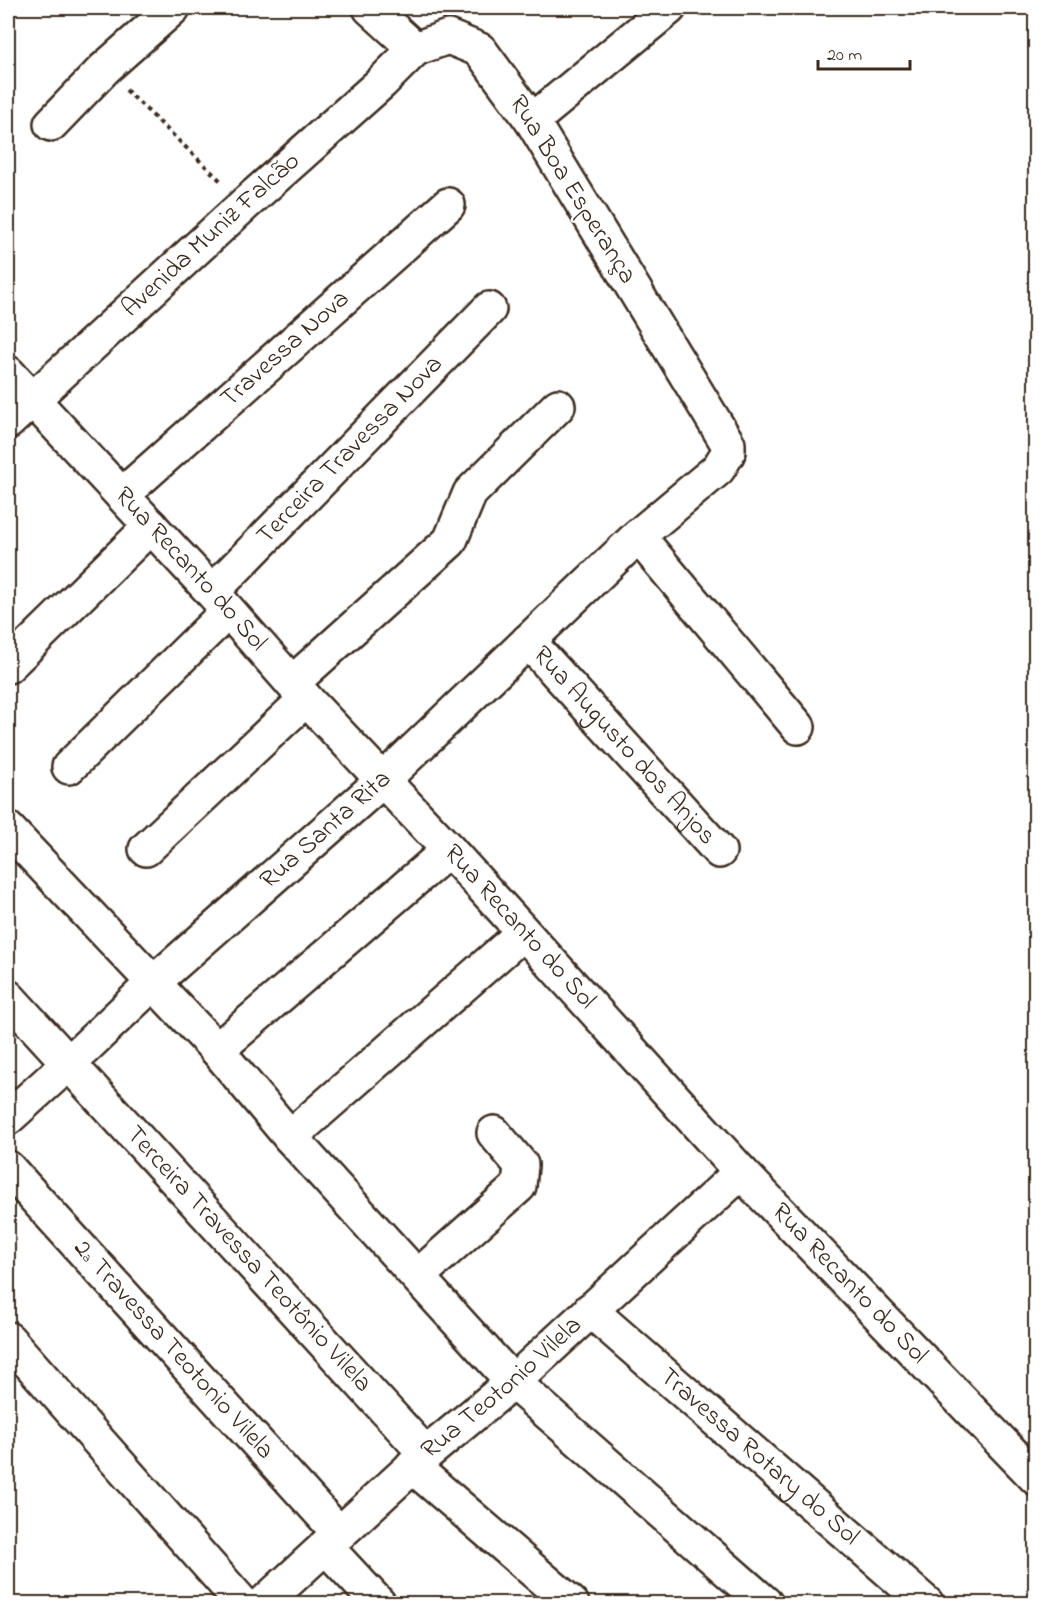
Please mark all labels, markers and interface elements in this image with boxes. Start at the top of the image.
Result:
scale bar [818,33,910,71]
text: 20 m [827,43,862,69]
street label: Rua Boa Esperança [499,88,645,292]
street label: Avenida Muniz Falcão [114,144,309,327]
street label: Travessa Nova [213,282,359,417]
street label: Terceira Travessa Nova [248,347,453,554]
street label: Rua Recanto do Sol [105,479,275,660]
street label: Rua Augusto dos Anjos [523,638,724,854]
street label: Rua Santa Rita [252,762,400,899]
street label: Rua Recanto do Sol [434,836,604,1018]
street label: Terceira Travessa Teotônio Vilela [116,1118,380,1402]
street label: Rua Recanto do Sol [762,1195,936,1373]
street label: 2ª Travessa Teotonio Vilela [63,1231,283,1469]
street label: Rua Teotonio Vilela [413,1308,591,1469]
street label: Travessa Rotary do Sol [650,1359,867,1555]

